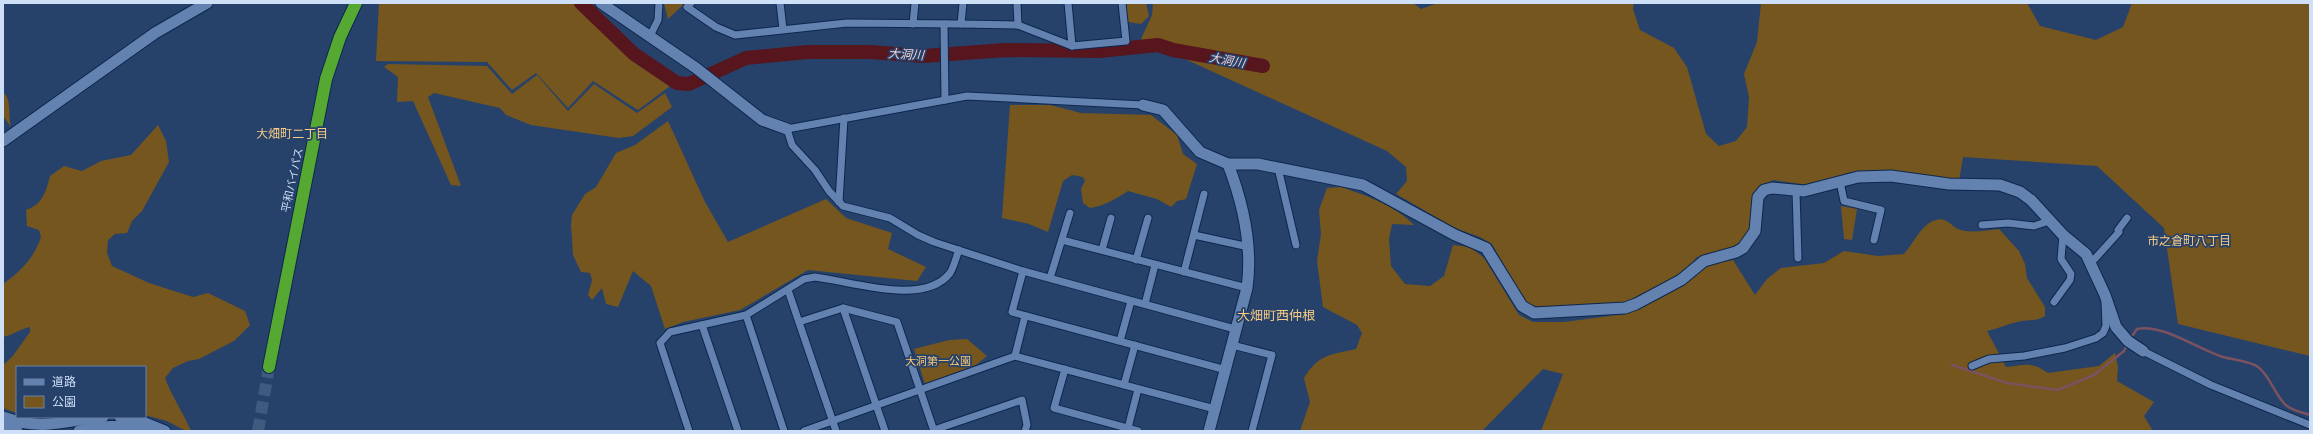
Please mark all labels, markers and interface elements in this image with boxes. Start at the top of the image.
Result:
water label: 大洞川 [888,46,926,63]
water label: 大洞川 [1208,49,1248,71]
district label: 大畑町二丁目 [256,126,328,141]
street label: 平和バイパス [278,146,306,214]
district label: 市之倉町八丁目 [2147,233,2231,248]
district label: 大畑町西仲根 [1237,307,1315,324]
park label: 大洞第一公園 [905,354,971,368]
legend [16,366,146,418]
text: 道路 [52,374,76,389]
text: 公園 [52,394,76,409]

